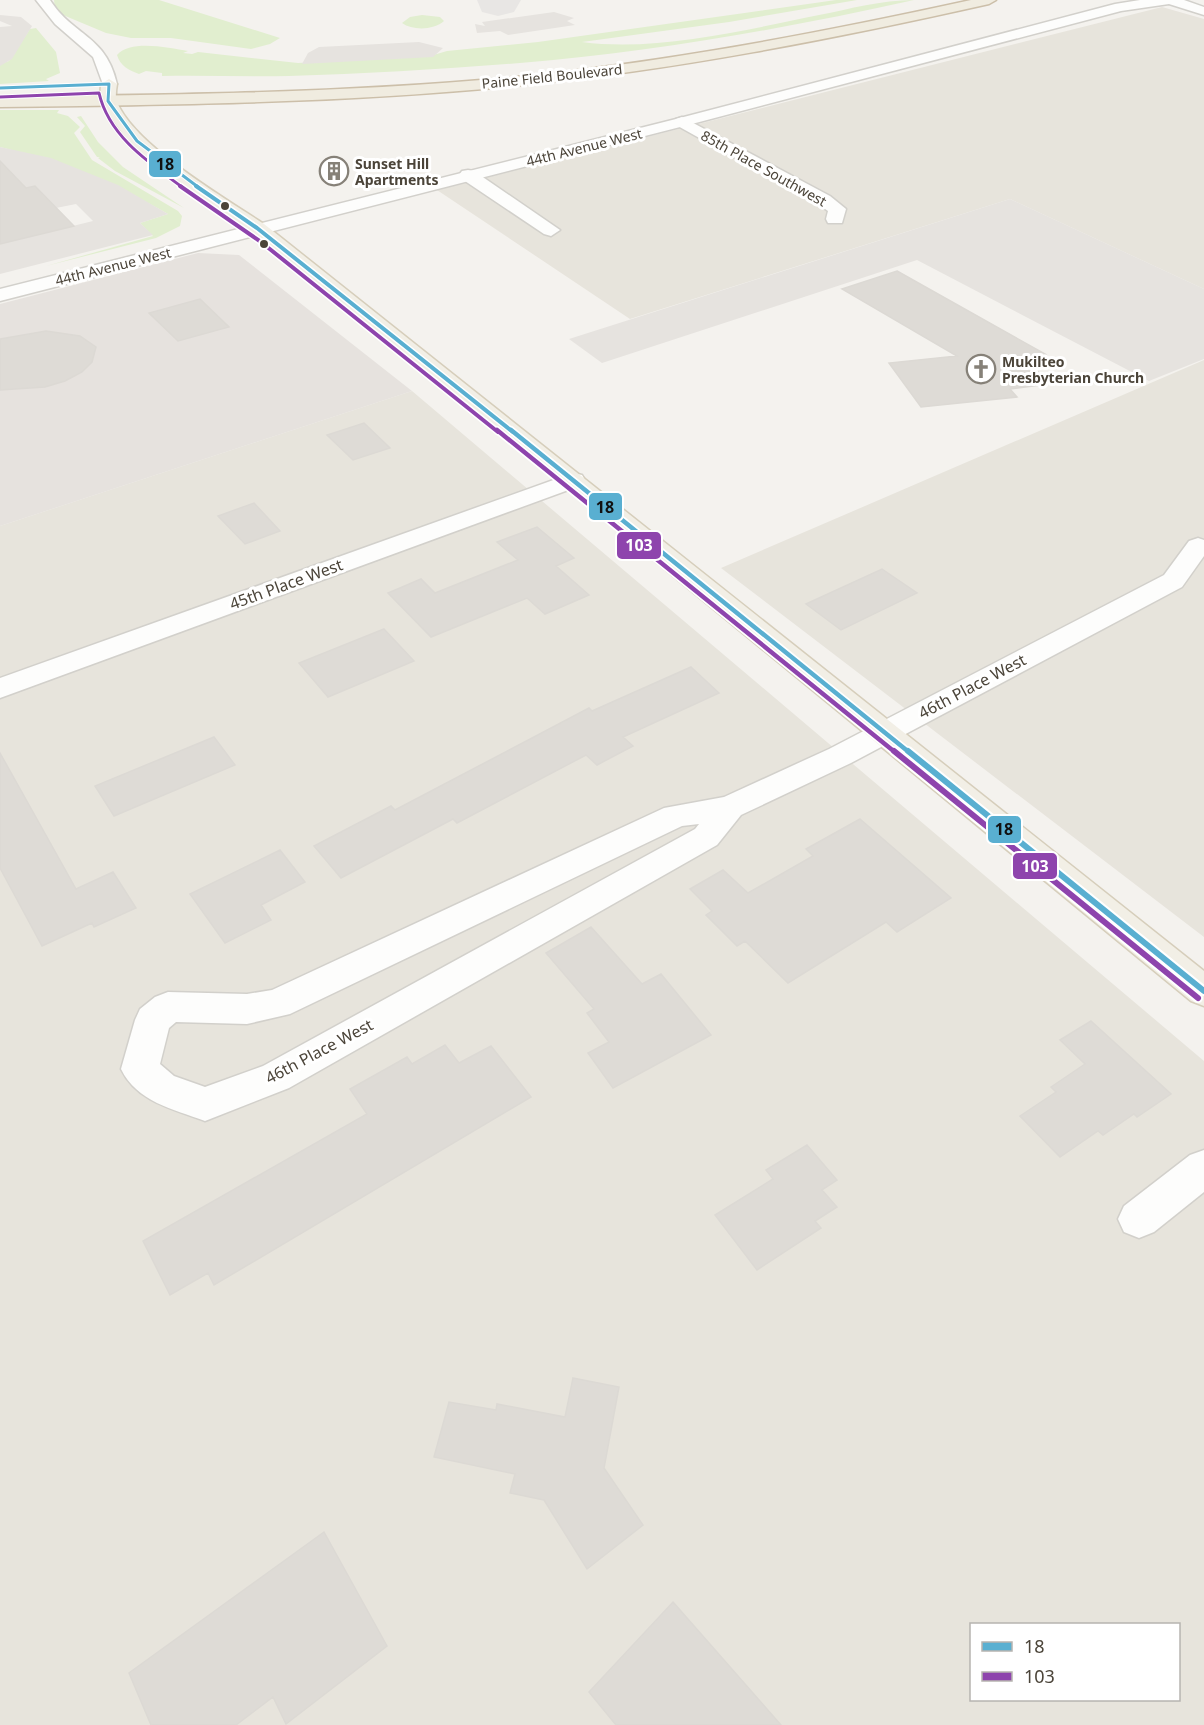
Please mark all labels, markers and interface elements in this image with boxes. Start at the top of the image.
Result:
street label: Paine Field Boulevard [481,59,623,93]
street label: 44th Avenue West [524,123,644,171]
street label: 85th Place Southwest [698,126,830,210]
line badge: 18 [148,150,182,178]
text: 18 [156,153,174,175]
place label: Sunset Hill Apartments [355,154,438,189]
building icon: Sunset Hill Apartments [318,155,350,187]
unlabelled marker [219,200,231,212]
unlabelled marker [258,238,270,250]
street label: 44th Avenue West [53,242,173,290]
place label: Mukilteo Presbyterian Church [1002,352,1144,387]
church icon: Mukilteo Presbyterian Church [965,353,997,385]
line badge: 18 [588,492,623,521]
text: 18 [596,496,614,518]
line badge: 103 [616,531,662,560]
text: 103 [625,534,653,556]
street label: 45th Place West [226,553,346,615]
street label: 46th Place West [914,648,1030,724]
line badge: 18 [987,815,1022,844]
text: 18 [995,818,1013,840]
line badge: 103 [1012,852,1058,880]
text: 103 [1021,855,1049,877]
street label: 46th Place West [261,1013,377,1089]
legend [970,1623,1180,1701]
text: 18 [1024,1634,1045,1658]
text: 103 [1024,1664,1055,1688]

